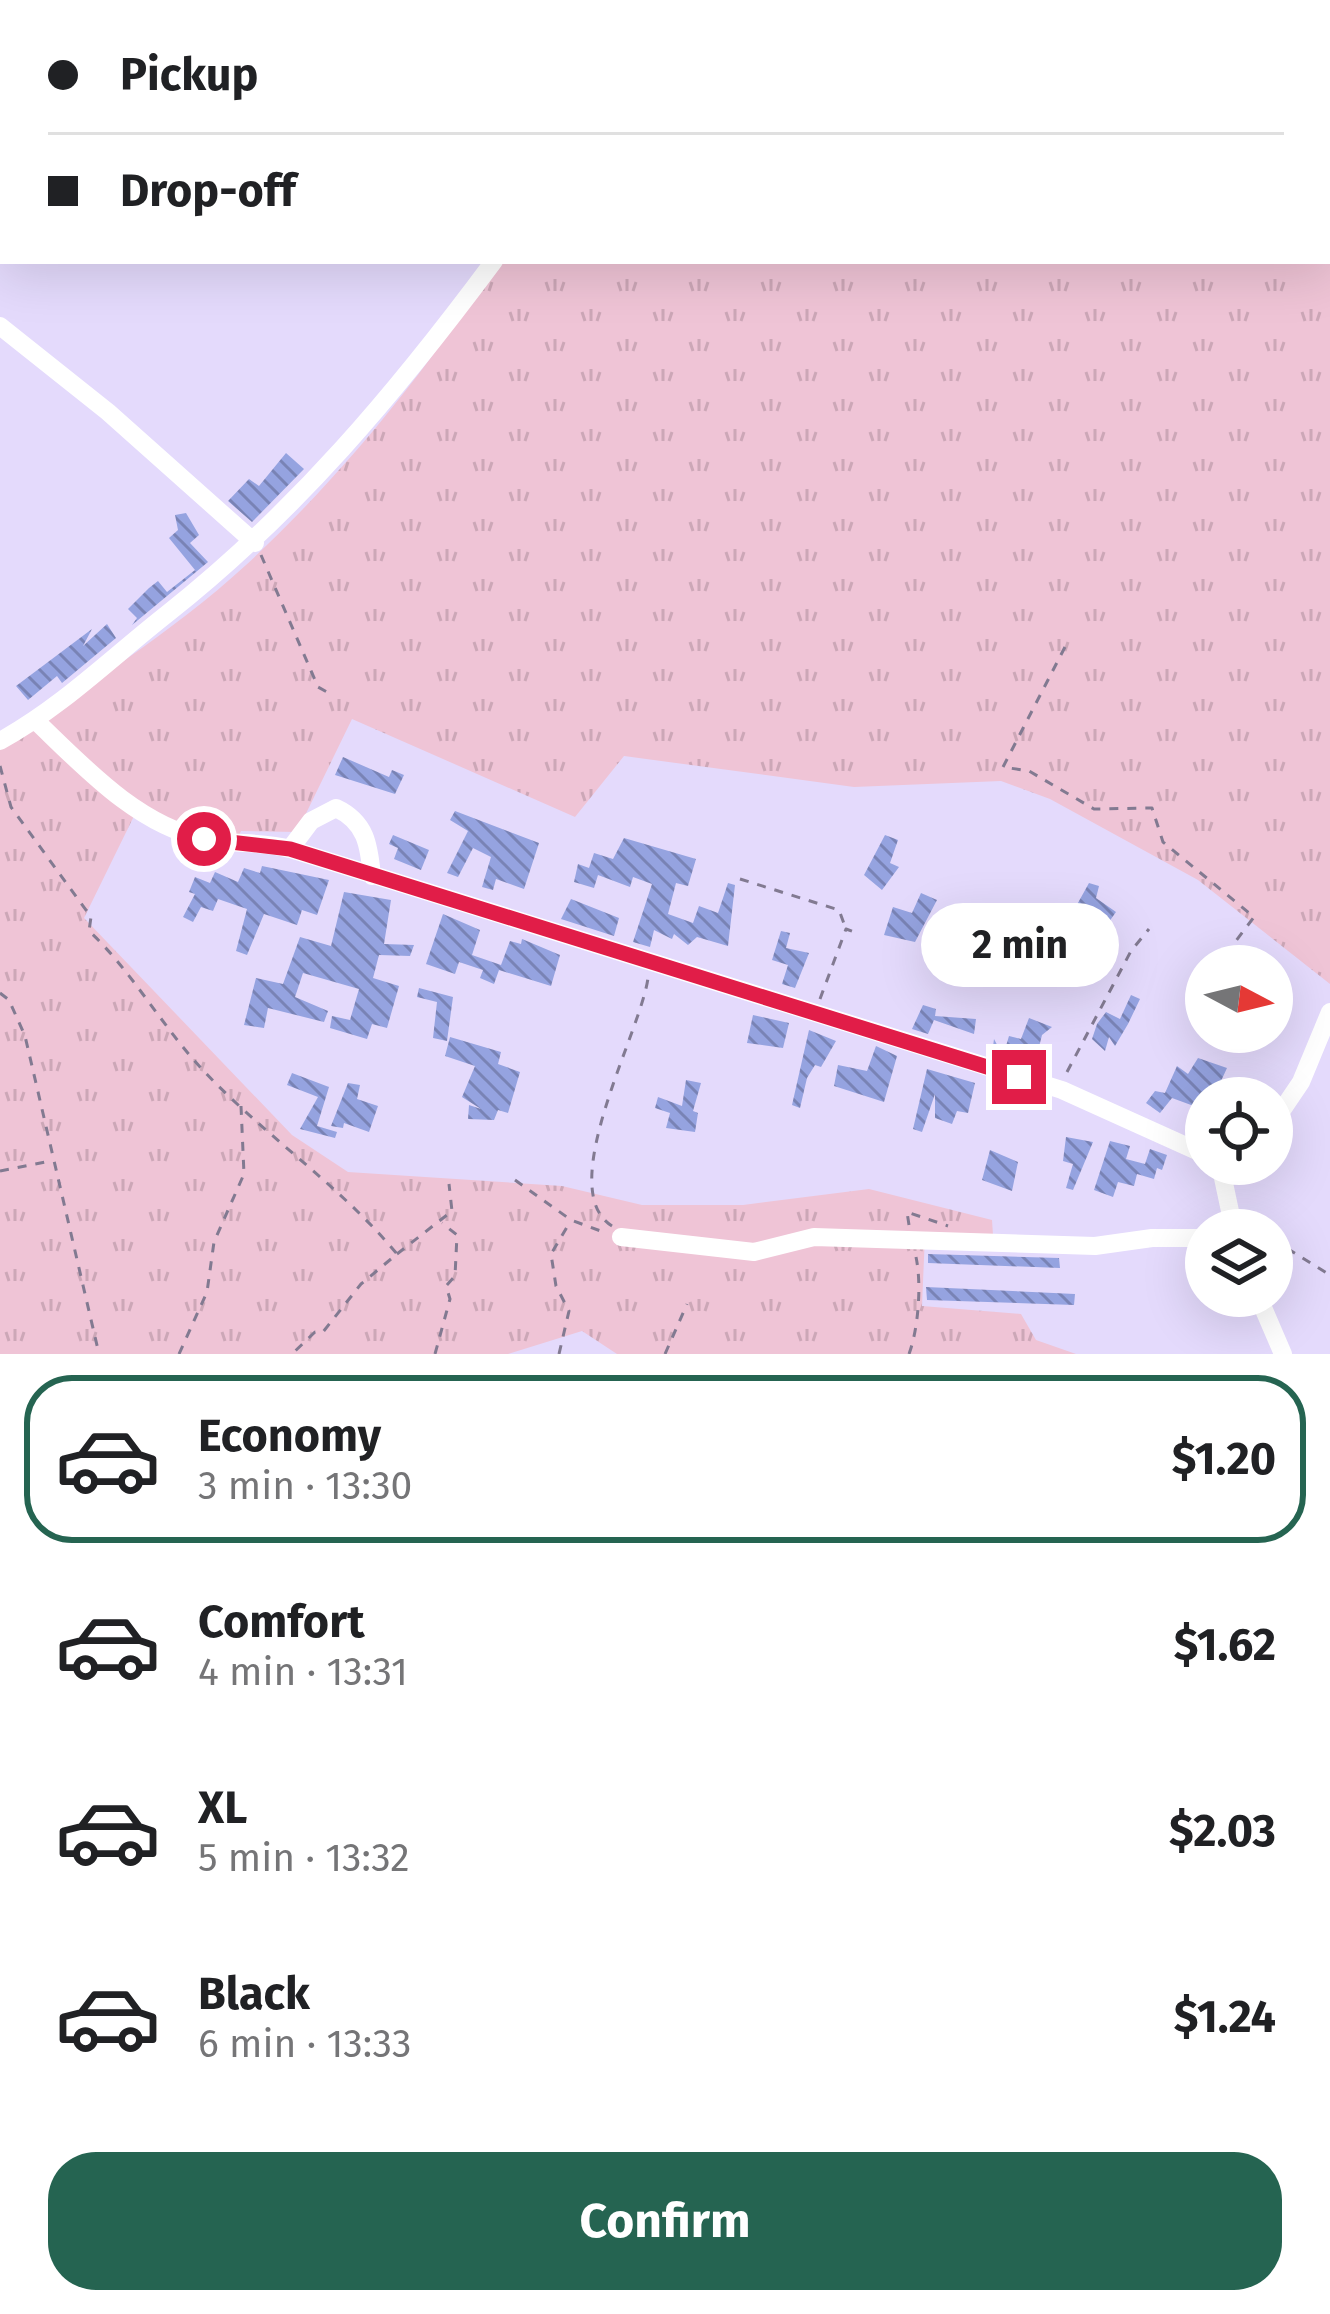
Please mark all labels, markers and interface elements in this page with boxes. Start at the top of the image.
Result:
text: Pickup [120,48,258,102]
text: Drop-off [120,164,296,218]
route start [177,812,231,866]
callout: 2 min [920,903,1118,987]
text: 2 min [972,922,1068,968]
north arrow [1185,945,1293,1053]
map controls [1185,945,1293,1317]
route end [992,1050,1046,1104]
button: locate [1185,1077,1293,1185]
button: layers [1185,1209,1293,1317]
icon: car [54,1405,162,1513]
text: Economy [198,1409,381,1463]
text: $1.20 [1172,1432,1276,1486]
text: 3 min · 13:30 [198,1463,412,1509]
icon: car [54,1591,162,1699]
text: Comfort [198,1595,365,1649]
text: $1.62 [1174,1618,1276,1672]
text: 4 min · 13:31 [198,1649,408,1695]
icon: car [54,1777,162,1885]
text: XL [198,1781,247,1835]
text: $2.03 [1169,1804,1276,1858]
text: 5 min · 13:32 [198,1835,410,1881]
icon: car [54,1963,162,2071]
text: Black [198,1967,310,2021]
text: $1.24 [1174,1990,1276,2044]
text: 6 min · 13:33 [198,2021,411,2067]
button: Confirm [48,2152,1282,2290]

